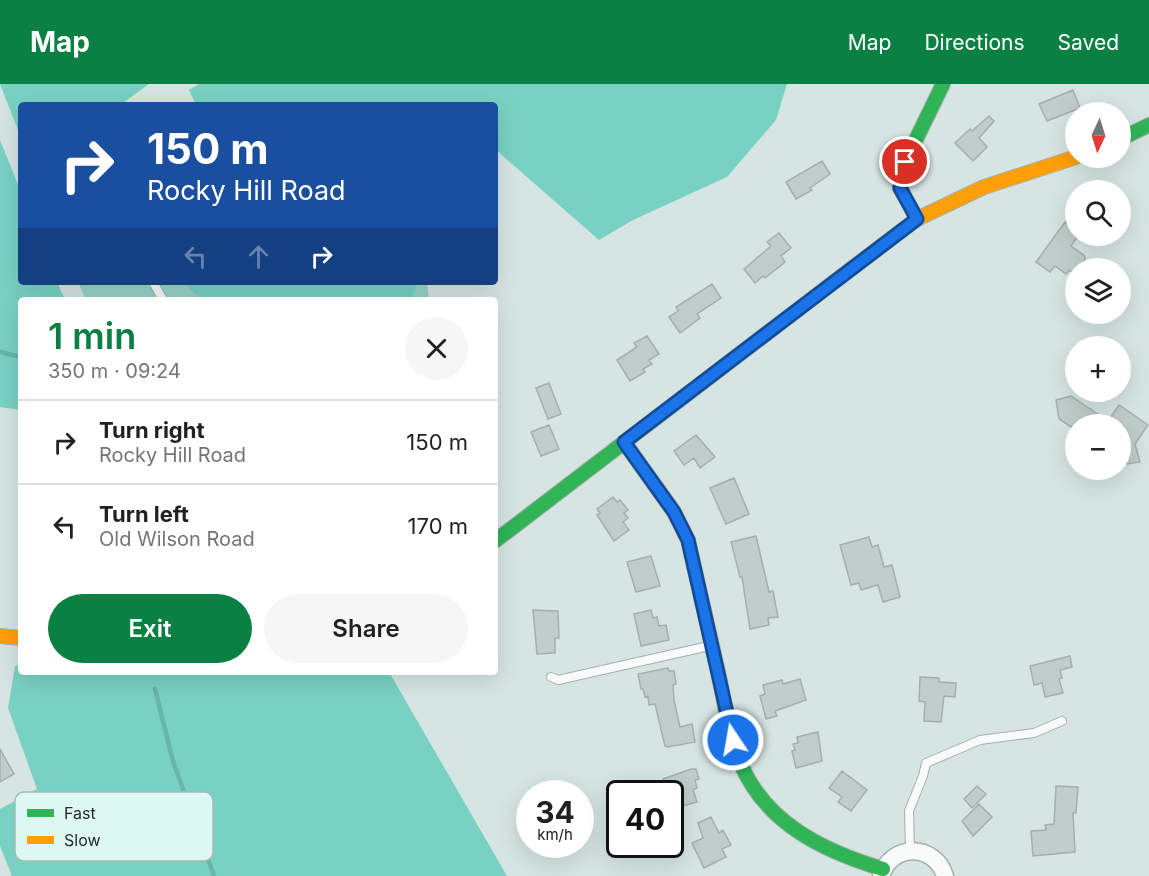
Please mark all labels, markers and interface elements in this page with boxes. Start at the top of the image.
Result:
text: Map [30,25,90,59]
text: Map [848,30,891,55]
text: Directions [924,30,1025,55]
text: Saved [1058,30,1119,55]
north arrow [1065,102,1131,168]
map controls [1065,102,1131,480]
text: 150 m [147,123,269,174]
icon: right [48,126,126,204]
pin [879,136,930,187]
icon: arrive [888,145,921,178]
text: Rocky Hill Road [147,174,346,207]
button: search [1065,180,1131,246]
icon: left [179,240,212,273]
icon: ahead [242,240,275,273]
icon: right [305,240,338,273]
button: layers [1065,258,1131,324]
text: 1 min [48,314,136,358]
button: close [405,317,468,380]
button: + [1065,336,1131,402]
text: 350 m · 09:24 [48,359,181,383]
button: − [1065,414,1131,480]
text: Turn right [99,417,205,443]
icon: right [48,426,81,459]
text: 150 m [406,429,468,455]
text: Rocky Hill Road [99,443,246,467]
text: Turn left [99,501,189,527]
icon: left [48,510,81,543]
text: 170 m [408,513,468,539]
text: Old Wilson Road [99,527,255,551]
button: Exit [48,594,252,663]
button: Share [264,594,468,663]
position arrow [701,708,765,772]
speed limit sign: 40 [606,780,684,858]
legend [15,792,213,861]
text: 34 [535,794,575,830]
text: Fast [64,803,96,823]
text: km/h [537,825,573,844]
text: Slow [64,830,101,850]

